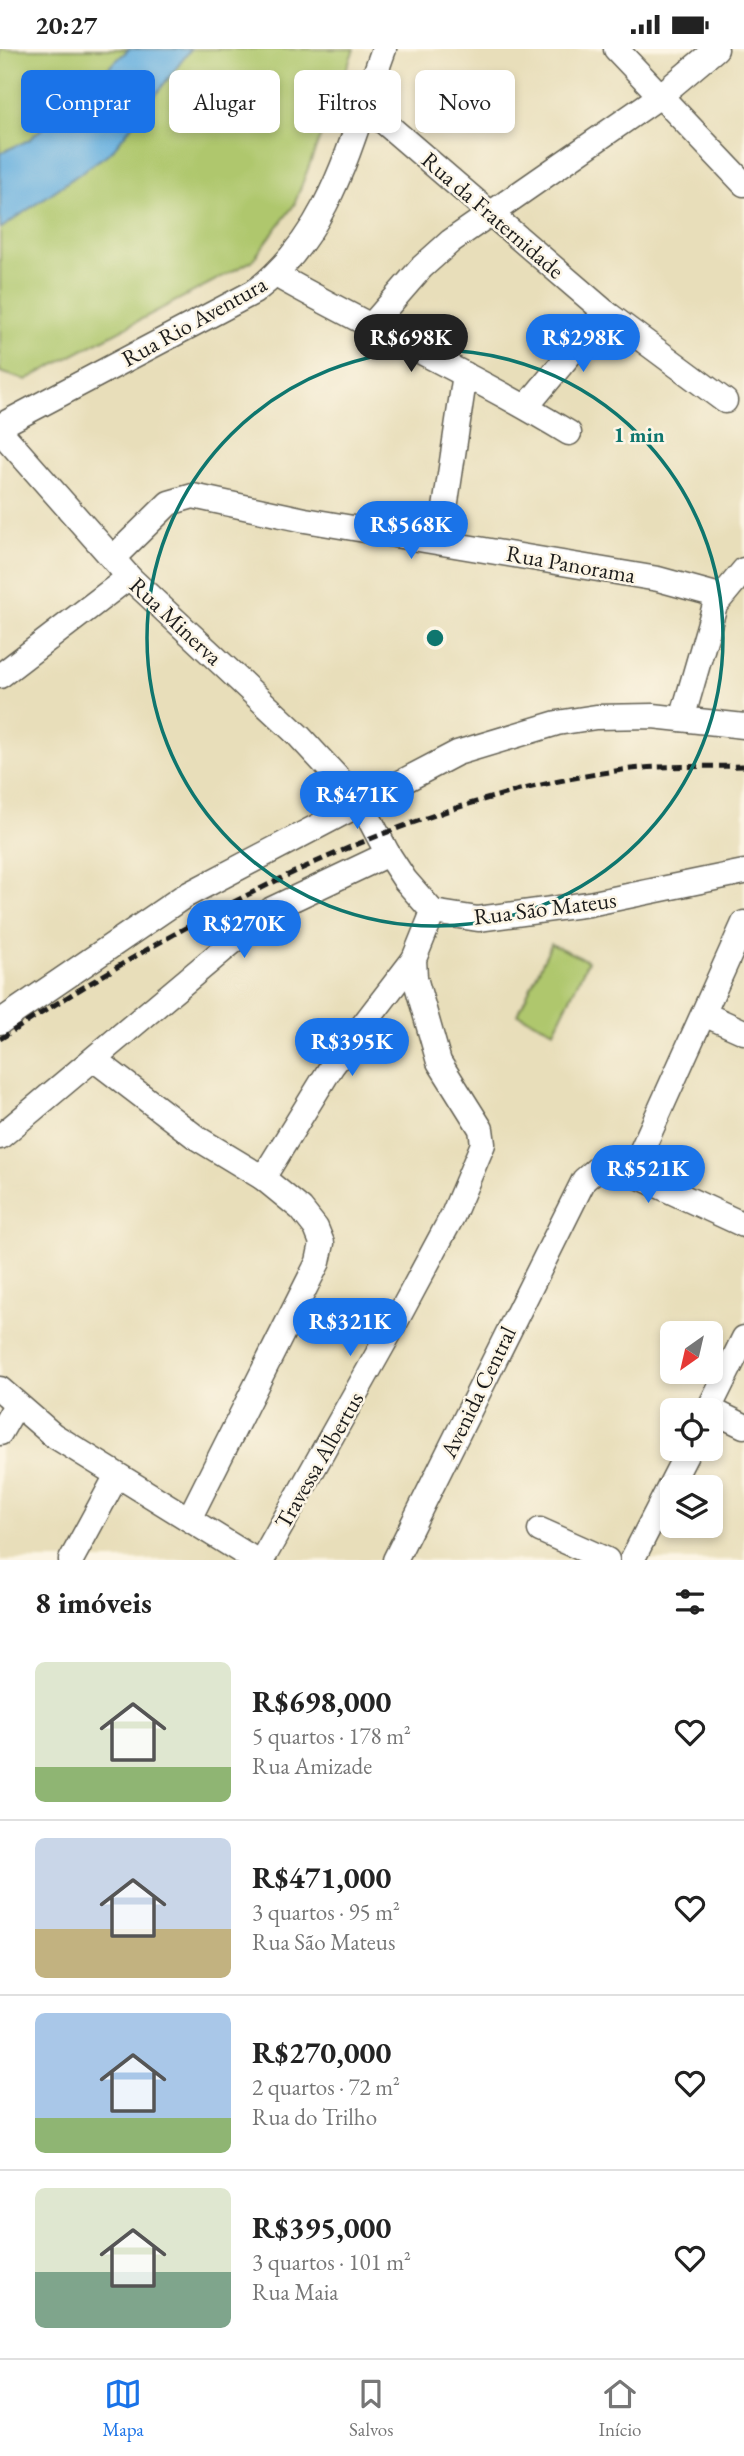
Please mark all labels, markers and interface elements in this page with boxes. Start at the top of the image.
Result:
text: 20:27 [35,8,97,42]
chip: Comprar [21,70,155,133]
chip: Alugar [169,70,280,133]
chip: Filtros [294,70,401,133]
chip: Novo [415,70,515,133]
street label: Rua da Fraternidade [415,145,571,285]
street label: Rua Rio Aventura [116,268,273,373]
pin: R$698K [354,315,468,374]
pin: R$298K [526,315,640,374]
text: R$698K [370,322,452,352]
text: R$298K [542,322,624,352]
text: 1 min [613,421,665,448]
pin: R$568K [354,501,468,561]
text: R$568K [370,509,452,539]
street label: Rua Panorama [504,538,639,590]
street label: Rua Minerva [123,570,229,672]
centre of rings [423,626,447,650]
pin: R$471K [300,771,414,831]
text: R$471K [316,779,398,809]
street label: Rua São Mateus [472,884,618,932]
pin: R$270K [187,901,301,960]
text: R$270K [203,908,285,938]
pin: R$395K [295,1019,409,1078]
text: R$395K [311,1026,393,1056]
pin: R$521K [591,1145,705,1205]
text: R$521K [607,1153,689,1183]
pin: R$321K [293,1299,407,1358]
text: R$321K [309,1306,391,1336]
street label: Avenida Central [433,1321,523,1464]
north arrow [660,1321,723,1384]
map controls [660,1321,723,1538]
street label: Travessa Albertus [268,1386,370,1534]
button: locate [660,1398,723,1461]
button: layers [660,1475,723,1538]
text: 8 imóveis [35,1583,152,1622]
icon: filters [671,1583,709,1621]
text: R$698,000 [252,1682,391,1721]
icon: home [91,1690,175,1774]
icon: heart [671,1713,709,1751]
text: 5 quartos · 178 m² [252,1721,411,1751]
text: Rua Amizade [252,1751,372,1781]
text: R$471,000 [252,1858,391,1897]
icon: home [91,1866,175,1950]
icon: heart [671,1889,709,1927]
text: 3 quartos · 95 m² [252,1897,400,1927]
text: Rua São Mateus [252,1927,395,1957]
text: R$270,000 [252,2033,391,2072]
icon: home [91,2041,175,2125]
icon: heart [671,2064,709,2102]
text: 2 quartos · 72 m² [252,2072,400,2102]
text: Rua do Trilho [252,2102,377,2132]
text: R$395,000 [252,2208,391,2247]
icon: home [91,2216,175,2300]
icon: heart [671,2239,709,2277]
text: 3 quartos · 101 m² [252,2247,411,2277]
text: Rua Maia [252,2277,339,2307]
tab: Mapa [103,2375,144,2442]
tab: Salvos [349,2375,393,2442]
tab: Início [599,2375,641,2442]

